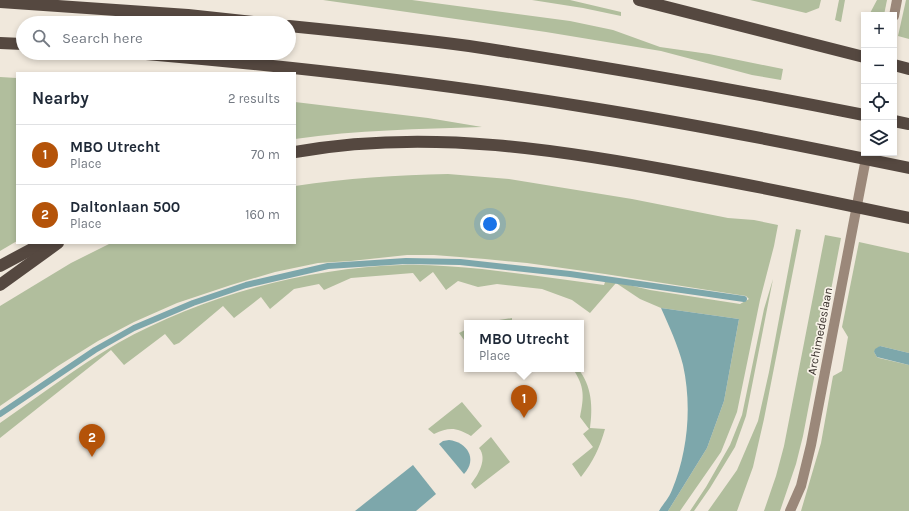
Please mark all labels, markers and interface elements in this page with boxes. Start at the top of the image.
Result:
map controls [861,12,897,156]
button: + [861,12,897,48]
search box [16,16,296,60]
icon: search [30,27,52,49]
text: Search here [62,29,143,47]
button: − [861,48,897,84]
button: locate [861,84,897,120]
text: Nearby [32,88,89,108]
text: 2 results [228,91,280,106]
button: layers [861,120,897,156]
text: MBO Utrecht [70,138,160,156]
text: 1 [43,147,47,162]
text: 70 m [251,147,280,162]
text: Place [70,156,101,171]
text: Daltonlaan 500 [70,198,180,216]
text: 2 [41,207,49,222]
text: 160 m [245,207,280,222]
your location [480,214,500,234]
text: Place [70,216,101,231]
street label: Archimedeslaan [805,286,835,376]
popup [464,320,584,372]
text: MBO Utrecht [479,330,569,348]
text: Place [479,348,510,363]
pin: 1 [511,385,537,418]
pin: 2 [79,424,105,457]

